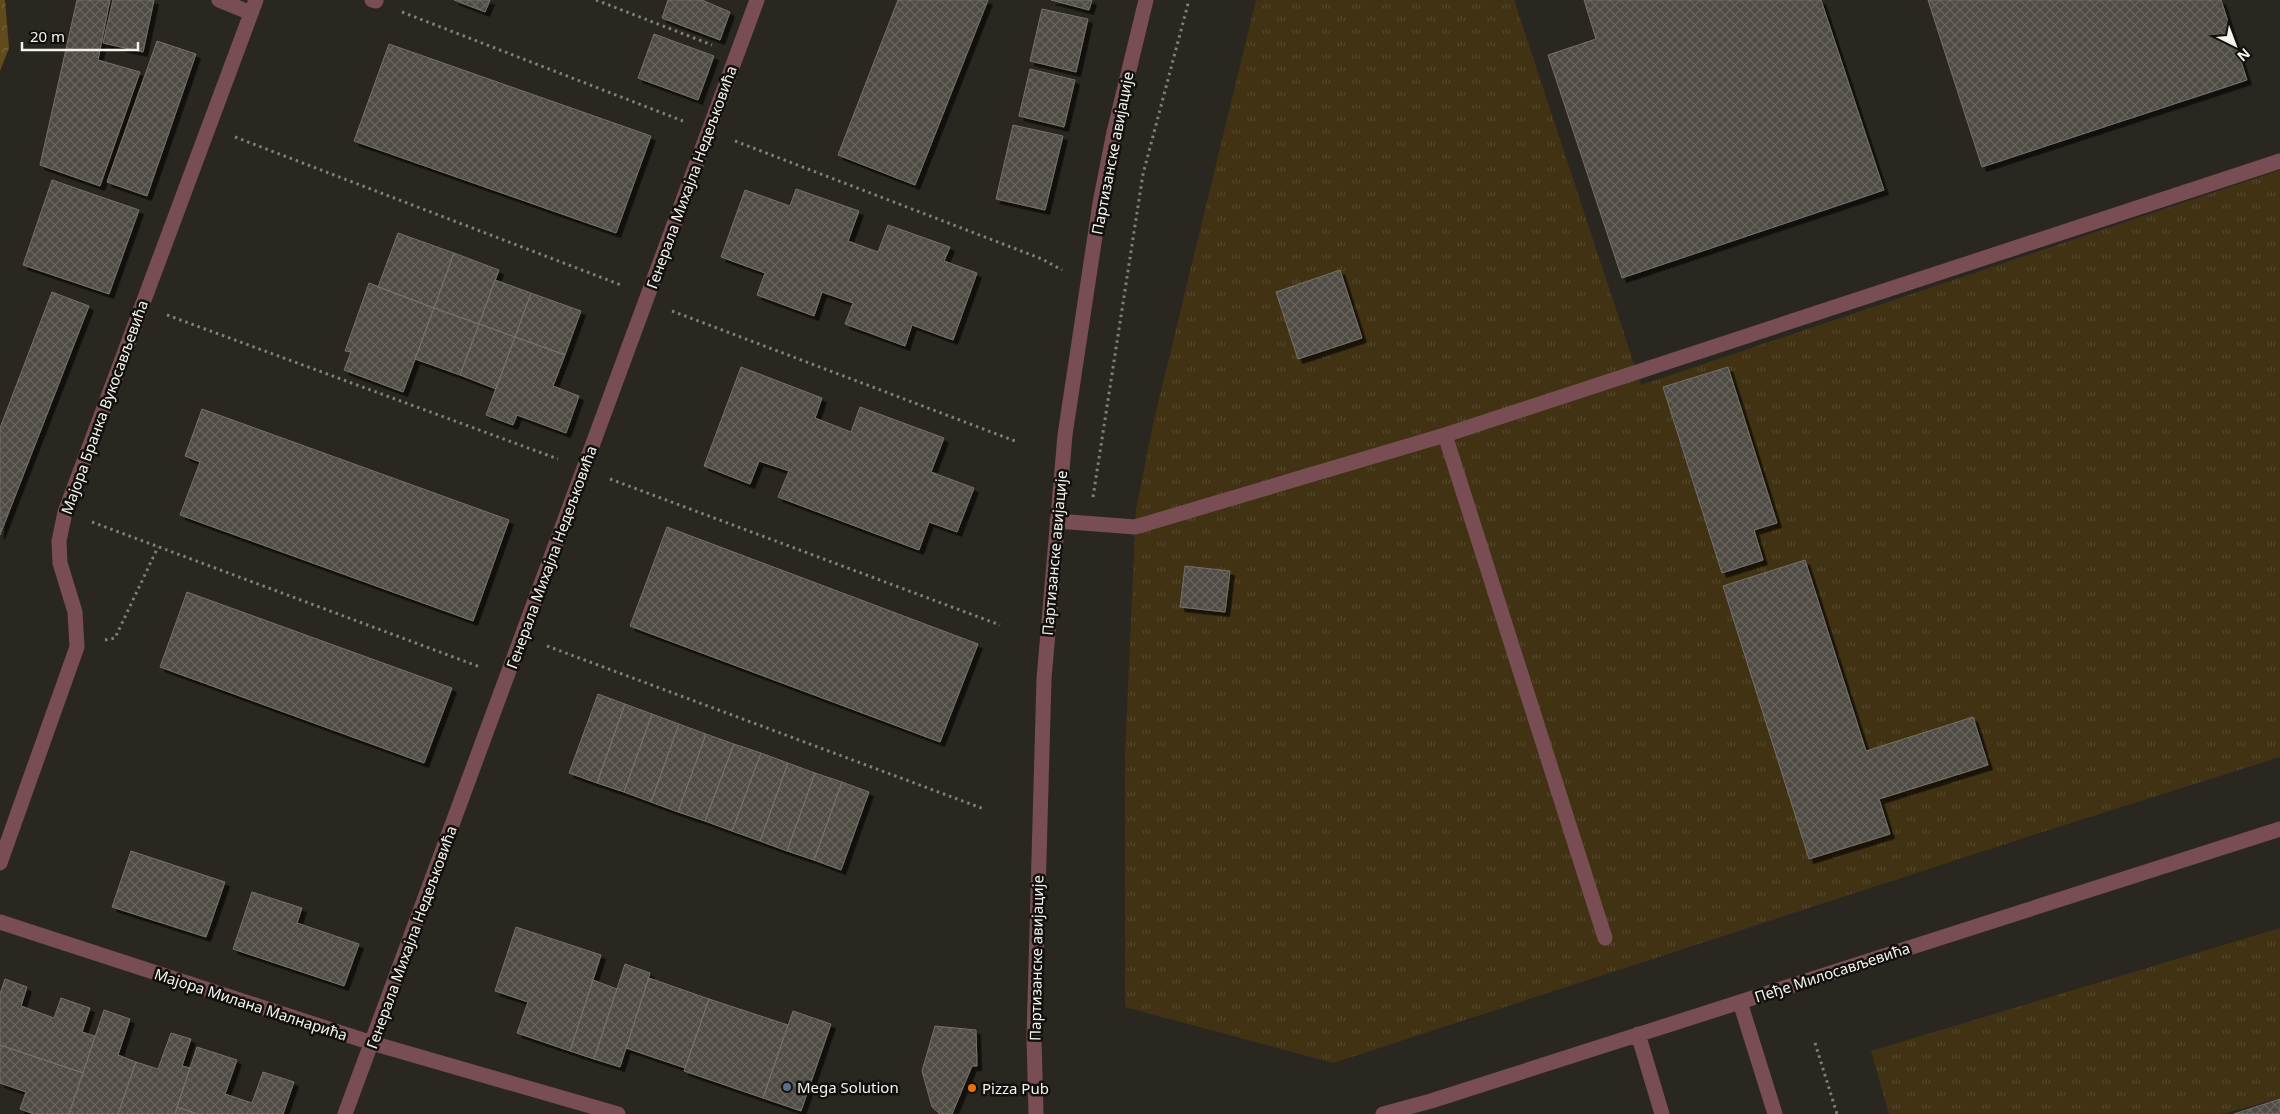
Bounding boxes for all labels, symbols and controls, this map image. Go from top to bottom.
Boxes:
scale bar [22,20,139,52]
north arrow [2210,20,2260,70]
text: 20 m [30,26,65,46]
text: N [2233,44,2255,66]
street label: Генерала Михајла Недељковића [641,63,741,291]
street label: Партизанске авијације [1086,70,1138,236]
street label: Мајора Бранка Вукосављевића [56,297,152,517]
street label: Генерала Михајла Недељковића [501,443,601,671]
street label: Партизанске авијације [1037,470,1071,636]
street label: Генерала Михајла Недељковића [361,823,461,1051]
street label: Партизанске авијације [1025,875,1047,1041]
street label: Пеђе Милосављевића [1752,937,1912,1007]
street label: Мајора Милана Малнарића [152,963,350,1045]
place label: Mega Solution [797,1077,899,1097]
place label: Pizza Pub [982,1078,1049,1098]
marker: Mega Solution [781,1081,793,1093]
marker: Pizza Pub [966,1082,978,1094]

